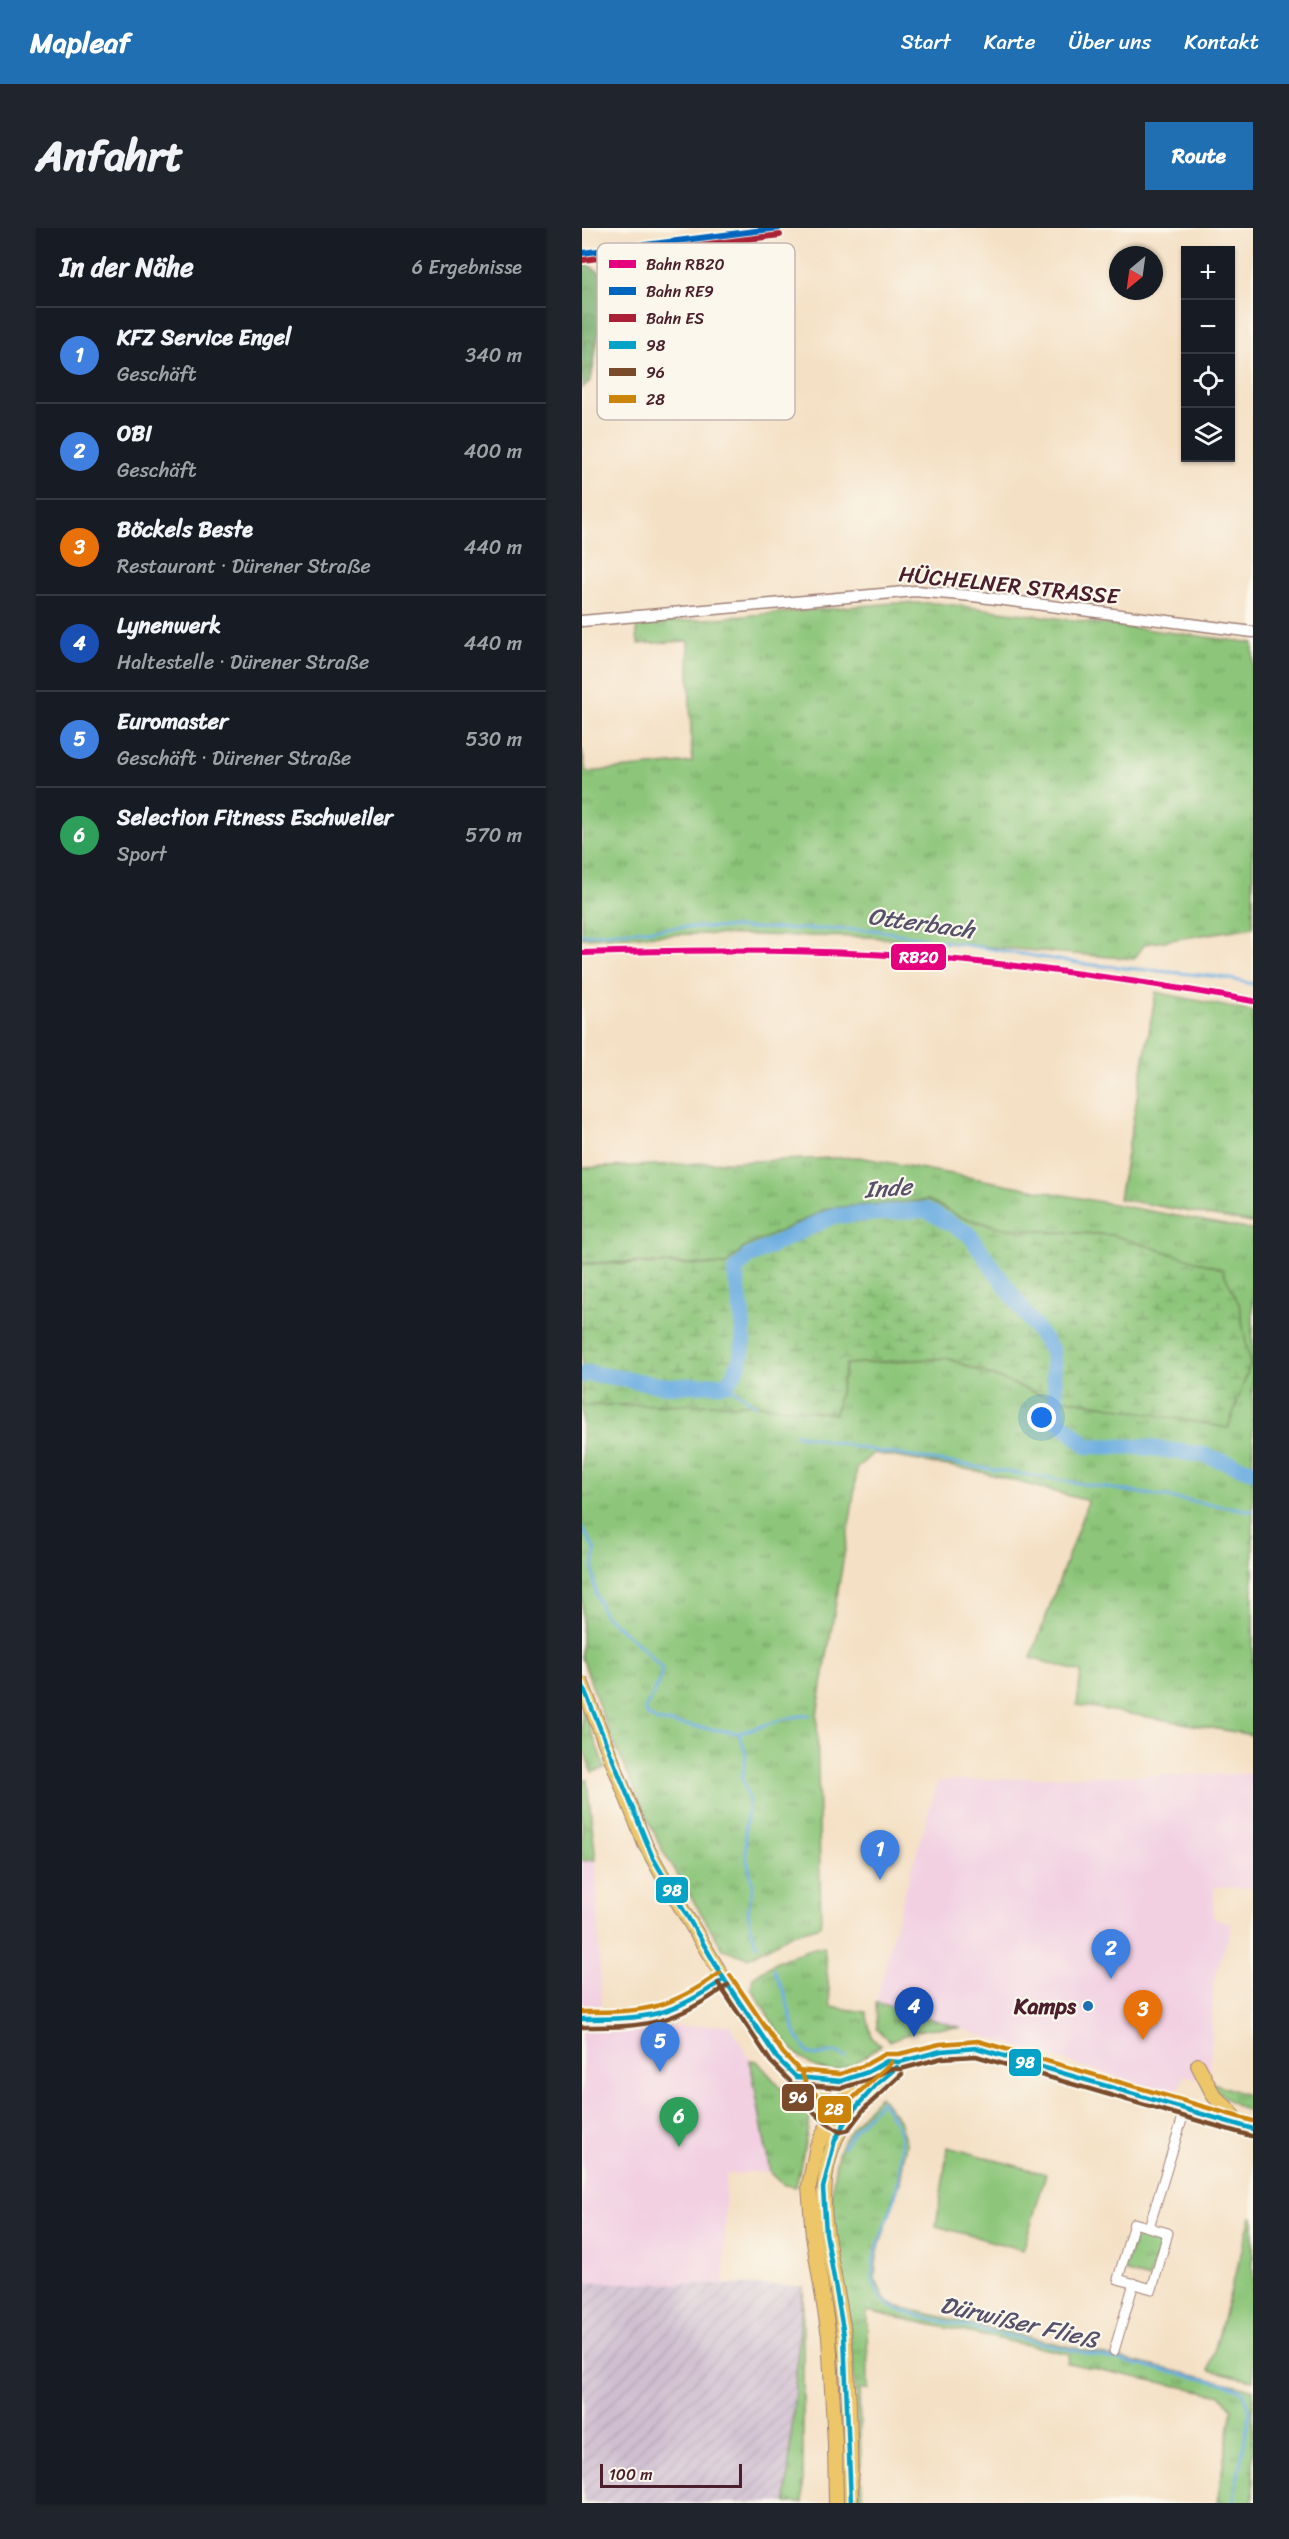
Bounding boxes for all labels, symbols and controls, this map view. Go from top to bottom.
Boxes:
text: Mapleaf [30,18,130,67]
text: Start [901,23,951,61]
text: Karte [984,23,1036,61]
text: Über uns [1069,23,1151,61]
text: Kontakt [1184,23,1259,61]
text: Anfahrt [36,119,183,193]
button: Route [1145,122,1253,190]
legend [597,243,795,420]
text: In der Nähe [60,244,194,290]
north arrow [1109,246,1163,300]
map controls [1181,246,1235,462]
button: + [1181,246,1235,300]
text: 6 Ergebnisse [412,250,522,285]
text: Bahn RB20 [646,250,725,279]
text: Bahn RE9 [646,277,714,306]
button: − [1181,300,1235,354]
text: Bahn ES [646,304,704,333]
text: KFZ Service Engel [117,318,291,357]
text: 98 [646,331,666,360]
text: 1 [75,338,84,373]
text: 340 m [465,338,522,373]
button: locate [1181,354,1235,408]
text: Geschäft [117,357,196,392]
text: 96 [646,358,665,387]
text: 28 [646,385,665,414]
button: layers [1181,408,1235,462]
text: OBI [117,414,152,453]
text: 2 [74,434,85,469]
text: 400 m [464,434,522,469]
text: Geschäft [117,453,196,488]
text: Böckels Beste [117,510,253,549]
text: 3 [74,530,85,565]
text: 440 m [464,530,522,565]
text: Restaurant · Dürener Straße [117,549,371,584]
street label: HÜCHELNER STRASSE [897,554,1123,616]
text: Lynenwerk [117,606,221,645]
text: 4 [73,626,86,661]
text: 440 m [464,626,522,661]
text: Haltestelle · Dürener Straße [117,645,369,680]
text: Euromaster [117,702,228,741]
text: 5 [73,722,86,757]
text: 530 m [466,722,522,757]
text: Geschäft · Dürener Straße [117,741,351,776]
text: Selection Fitness Eschweiler [117,798,393,837]
text: 6 [74,818,85,853]
text: 570 m [465,818,522,853]
text: Sport [117,837,167,872]
water label: Otterbach [865,895,979,952]
line badge: RB20 [890,943,947,971]
text: RB20 [898,943,939,972]
water label: Inde [862,1165,916,1211]
your location [1027,1403,1056,1432]
pin: 1 [860,1830,900,1880]
line badge: 98 [655,1876,689,1904]
text: 98 [662,1876,682,1905]
pin: 2 [1092,1930,1130,1979]
place label: Kamps [1013,1987,1077,2026]
pin: 4 [894,1988,934,2037]
pin: 3 [1124,1990,1162,2040]
marker: Kamps [1081,1999,1095,2013]
pin: 5 [640,2022,680,2072]
line badge: 98 [1008,2048,1042,2077]
text: 98 [1015,2048,1035,2077]
line badge: 96 [781,2083,815,2112]
text: 96 [789,2083,807,2112]
line badge: 28 [817,2095,852,2124]
text: 28 [824,2095,844,2124]
pin: 6 [660,2098,698,2147]
water label: Dürwißer Fließ [936,2283,1104,2361]
text: 100 m [609,2460,653,2489]
scale bar [600,2461,742,2488]

